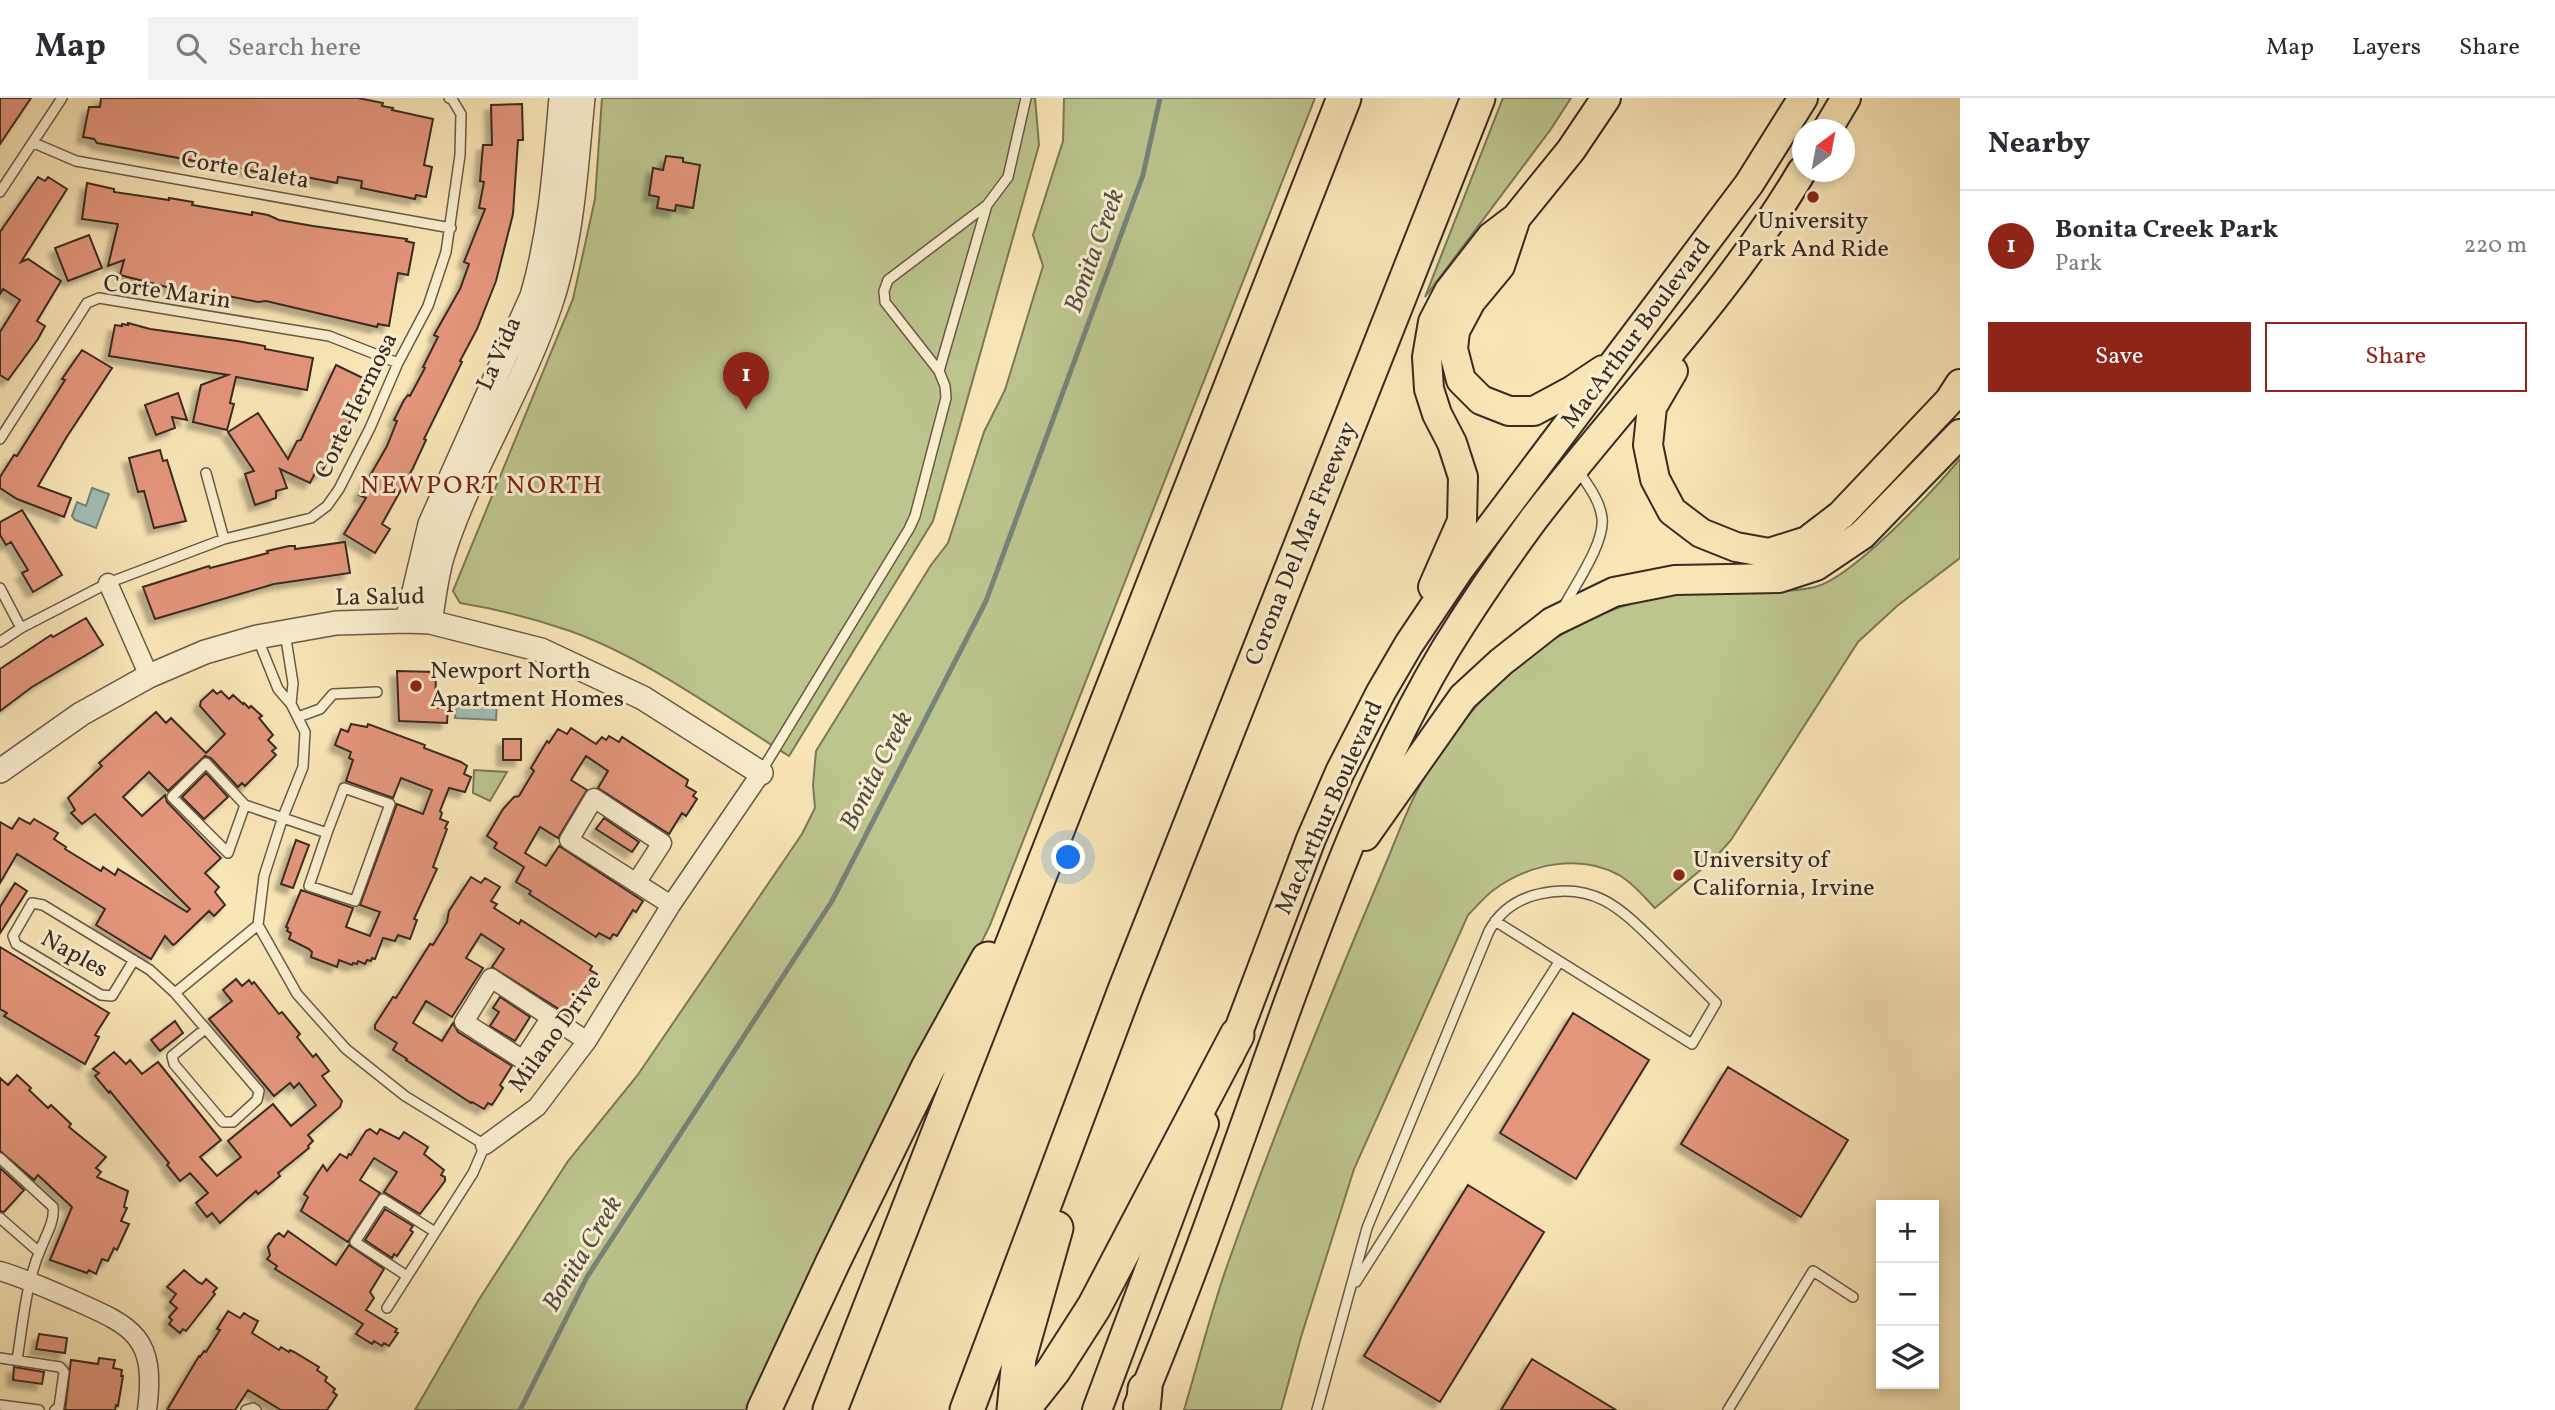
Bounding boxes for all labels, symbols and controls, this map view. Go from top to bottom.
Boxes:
search box [148,17,638,80]
text: Map [35,25,106,71]
icon: search [172,29,210,67]
text: Search here [228,30,361,66]
text: Map [2266,31,2314,65]
text: Layers [2352,31,2421,65]
text: Share [2459,31,2520,65]
north arrow [1792,119,1855,182]
text: Nearby [1988,123,2090,165]
street label: Corte Caleta [178,143,312,199]
water label: Bonita Creek [1056,184,1134,318]
marker: University Park And Ride [1805,189,1821,205]
place label: University Park And Ride [1737,205,1889,267]
text: Bonita Creek Park [2055,212,2278,248]
text: 1 [2006,230,2016,262]
text: 220 m [2464,230,2527,262]
street label: MacArthur Boulevard [1554,232,1720,436]
text: Park [2055,248,2102,280]
street label: Corte Marin [101,267,233,319]
street label: La Vida [469,312,531,396]
button: Save [1988,322,2251,392]
button: Share [2265,322,2527,392]
street label: Corte Hermosa [307,327,407,485]
pin: 1 [723,352,769,410]
street label: Corona Del Mar Freeway [1237,417,1367,671]
district label: NEWPORT NORTH [360,468,604,504]
street label: La Salud [335,580,425,616]
place label: Newport North Apartment Homes [430,655,624,717]
marker: Newport North Apartment Homes [408,678,424,694]
street label: MacArthur Boulevard [1268,696,1392,920]
water label: Bonita Creek [832,705,922,837]
your location [1051,840,1085,874]
place label: University of California, Irvine [1693,844,1875,906]
marker: University of California, Irvine [1671,867,1687,883]
street label: Naples [34,923,114,987]
street label: Milano Drive [501,968,611,1100]
water label: Bonita Creek [534,1189,632,1319]
map controls [1876,1200,1939,1389]
button: + [1876,1200,1939,1263]
button: − [1876,1263,1939,1326]
button: layers [1876,1326,1939,1389]

